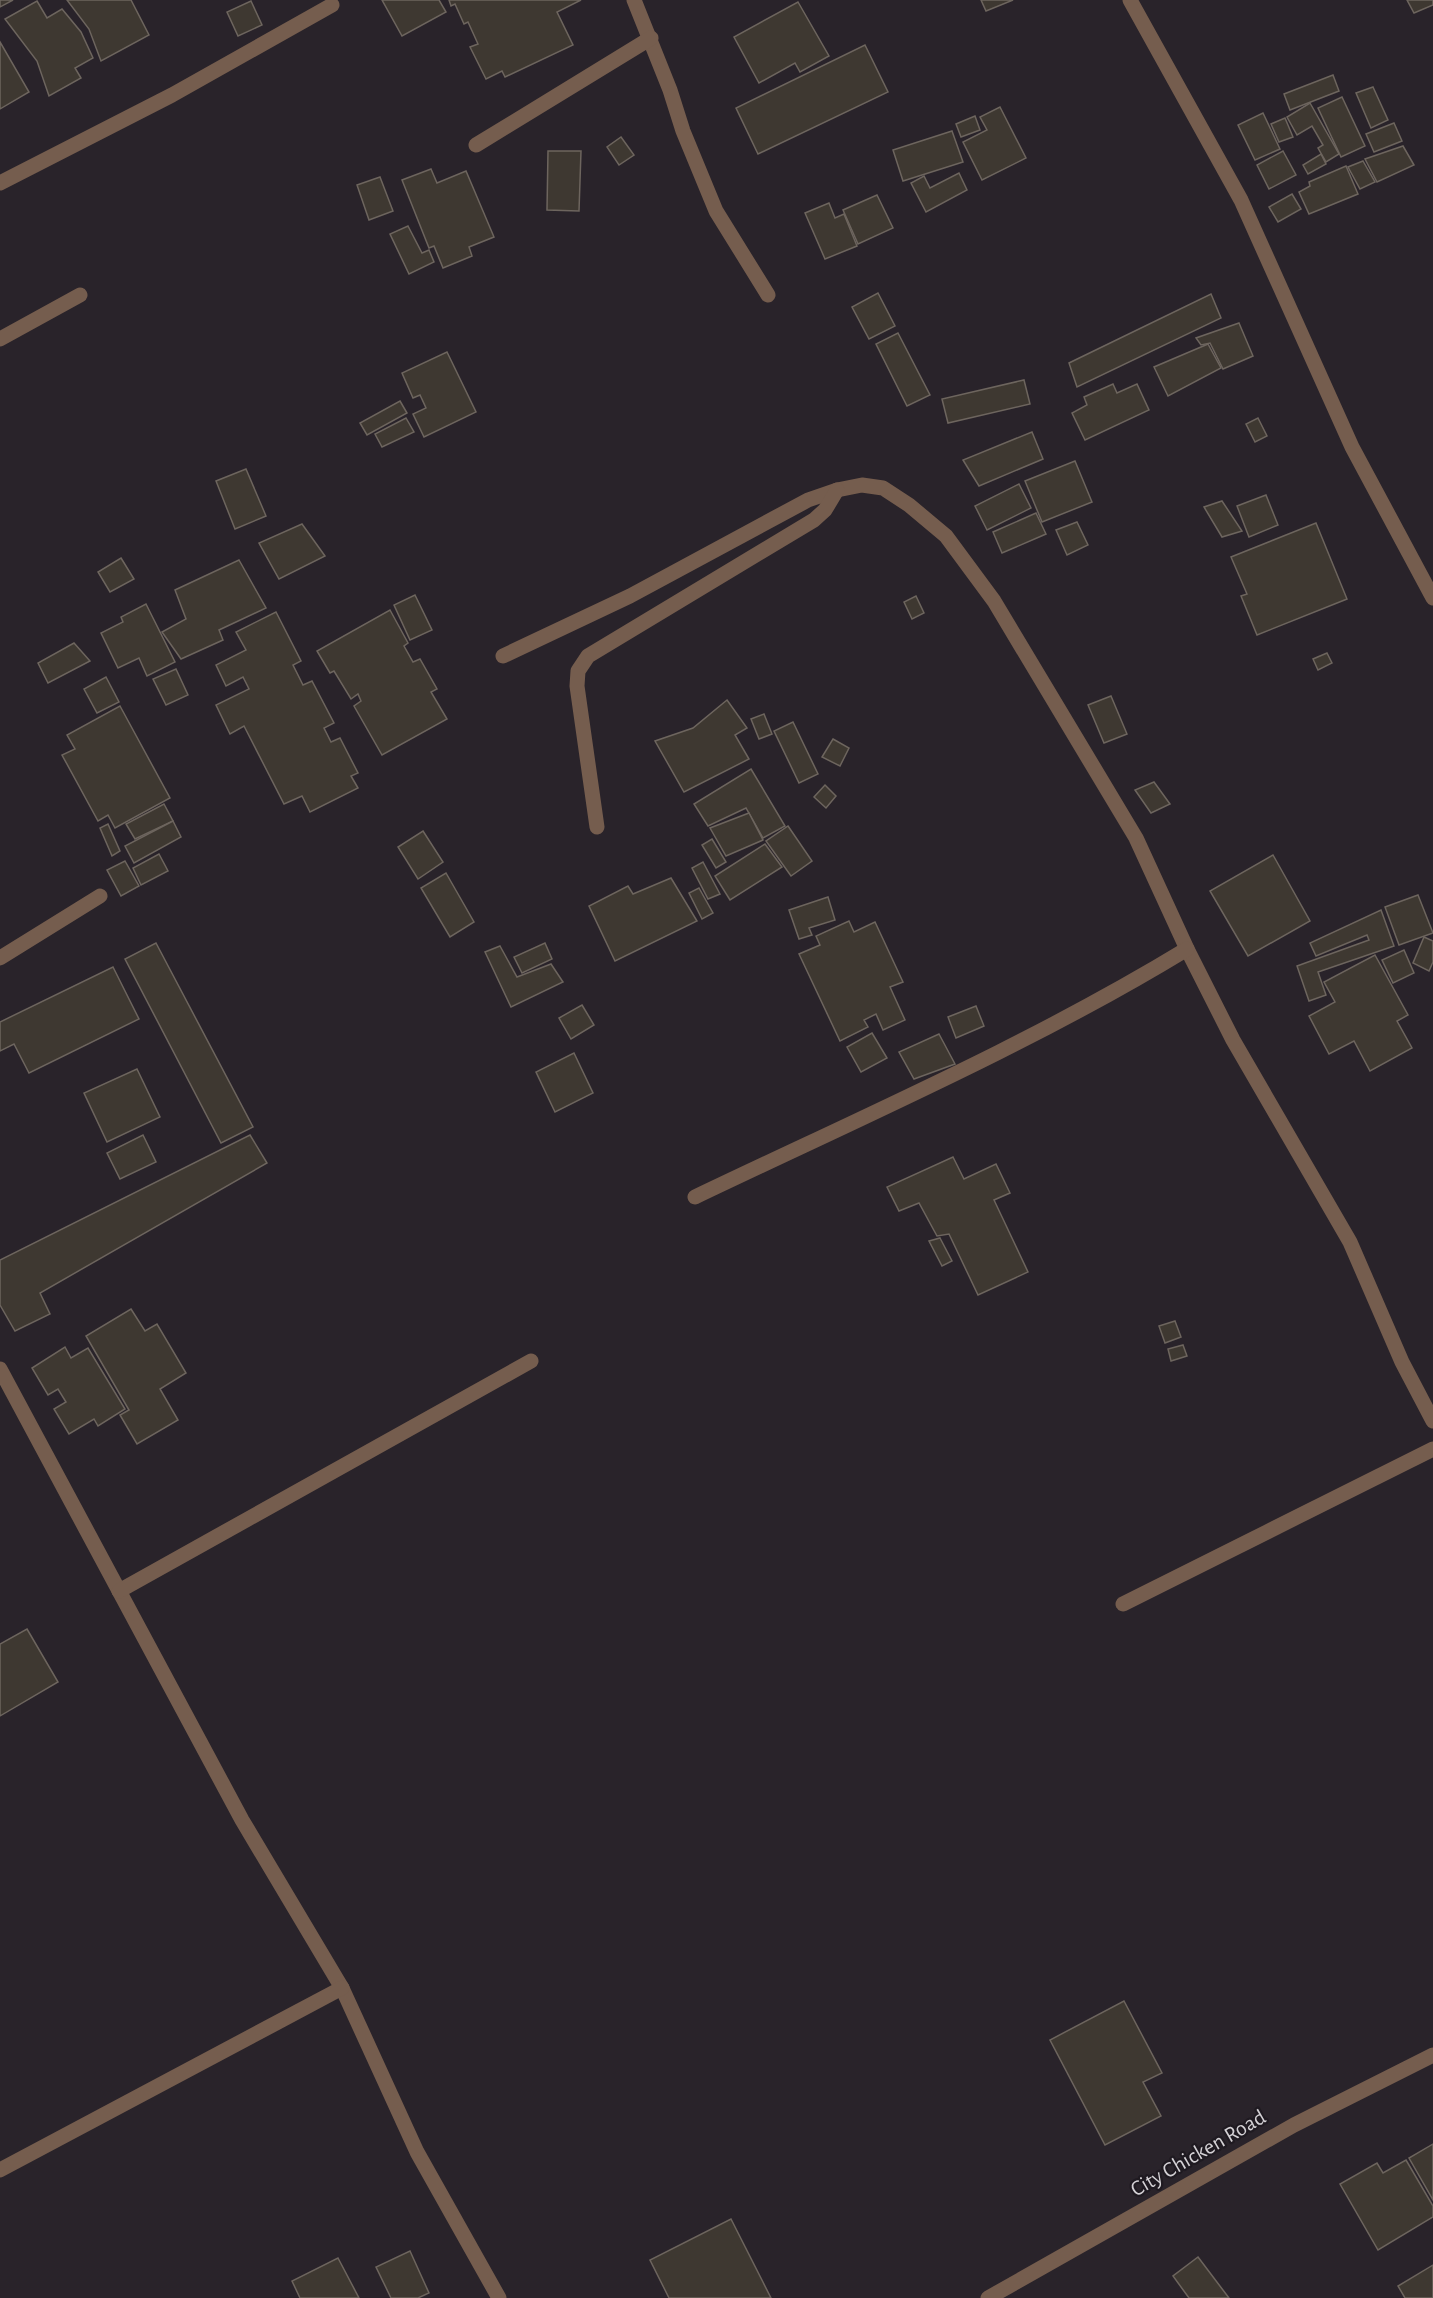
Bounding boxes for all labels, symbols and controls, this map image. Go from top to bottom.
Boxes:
street label: City Chicken Road [1127,2105,1269,2201]

